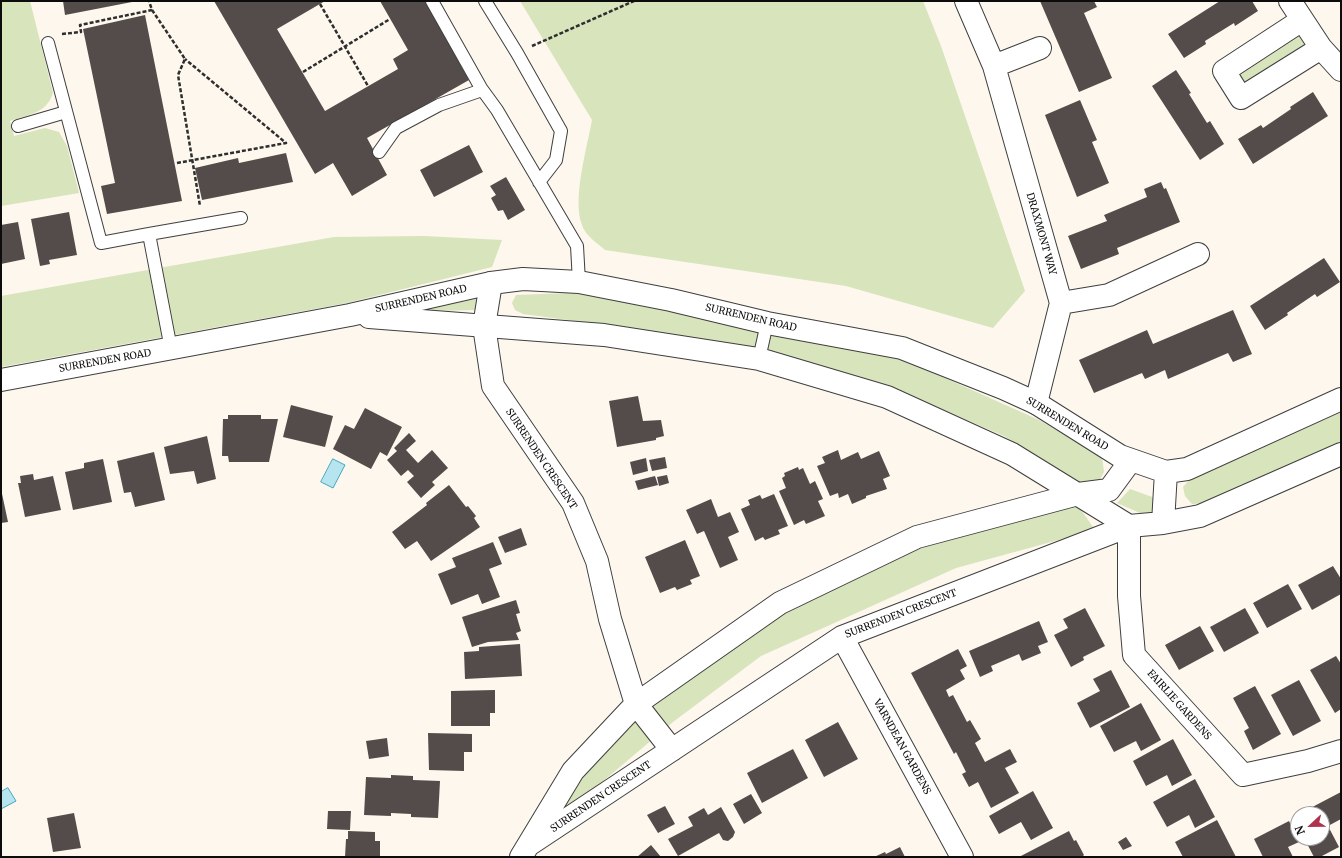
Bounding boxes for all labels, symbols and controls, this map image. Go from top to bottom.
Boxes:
street label: DRAXMONT WAY [1023,191,1059,277]
street label: SURRENDEN ROAD [374,283,468,315]
street label: SURRENDEN ROAD [704,302,798,334]
street label: SURRENDEN ROAD [58,347,152,375]
street label: SURRENDEN ROAD [1024,395,1110,453]
street label: SURRENDEN CRESCENT [503,406,579,512]
street label: SURRENDEN CRESCENT [843,587,959,641]
street label: FAIRLIE GARDENS [1144,668,1214,742]
street label: VARNDEAN GARDENS [871,697,933,797]
street label: SURRENDEN CRESCENT [548,759,654,835]
north arrow [1290,806,1330,846]
text: N [1292,823,1308,837]

